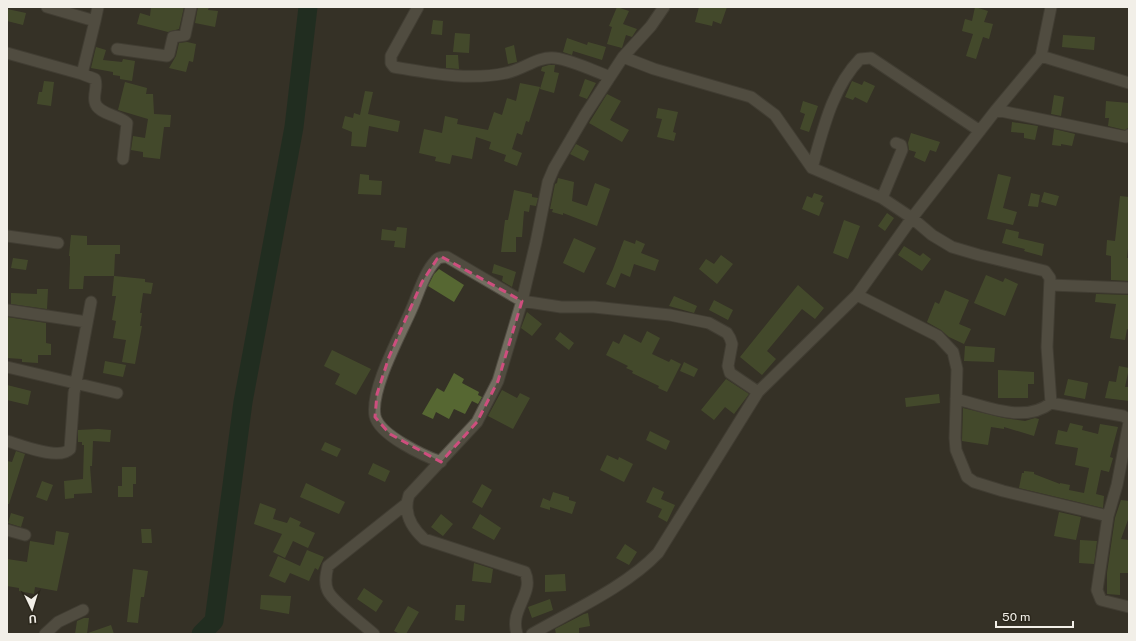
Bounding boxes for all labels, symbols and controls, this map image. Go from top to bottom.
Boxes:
north arrow [12,589,52,629]
scale bar [996,603,1073,629]
text: 50 m [1002,610,1030,624]
text: U [28,613,37,625]

